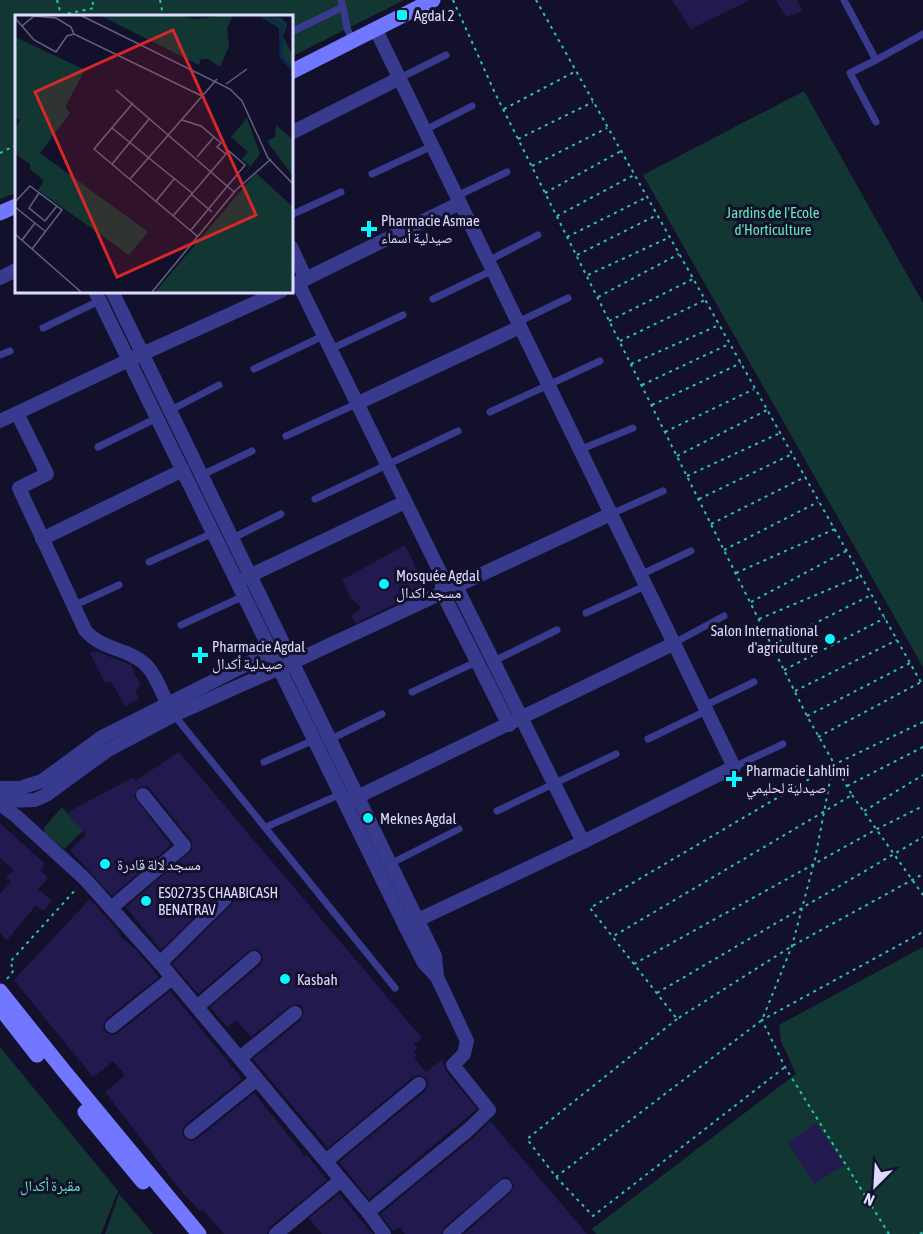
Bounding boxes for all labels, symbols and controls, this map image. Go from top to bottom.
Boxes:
place label: Agdal 2 [414,7,455,24]
marker: Agdal 2 [395,8,409,22]
inset map [15,15,292,292]
park label: Jardins de I'Ecole d'Horticulture [726,204,820,238]
place label: Pharmacie Asmae صيدلية أسماء [381,212,480,246]
marker: Pharmacie Asmae صيدلية أسماء [362,222,376,236]
place label: Mosquée Agdal مسجد اكدال [396,567,480,603]
marker: Mosquée Agdal مسجد اكدال [377,577,391,591]
place label: Salon International d'agriculture [711,622,818,656]
marker: Salon International d'agriculture [823,632,837,646]
place label: Pharmacie Agdal صيدلية أكدال [212,638,305,674]
marker: Pharmacie Agdal صيدلية أكدال [193,648,207,662]
place label: Pharmacie Lahlimi صيدلية لحليمي [746,762,849,799]
marker: Pharmacie Lahlimi صيدلية لحليمي [727,772,741,786]
place label: Meknes Agdal [380,810,456,827]
marker: Meknes Agdal [361,811,375,825]
place label: مسجد لالة قادرة [117,856,201,874]
marker: مسجد لالة قادرة [98,857,112,871]
place label: ES02735 CHAABICASH BENATRAV [158,884,278,918]
marker: ES02735 CHAABICASH BENATRAV [139,894,153,908]
place label: Kasbah [297,971,338,988]
marker: Kasbah [278,972,292,986]
north arrow [845,1156,905,1216]
park label: مقبرة أكدال [20,1177,80,1196]
text: N [861,1190,877,1210]

